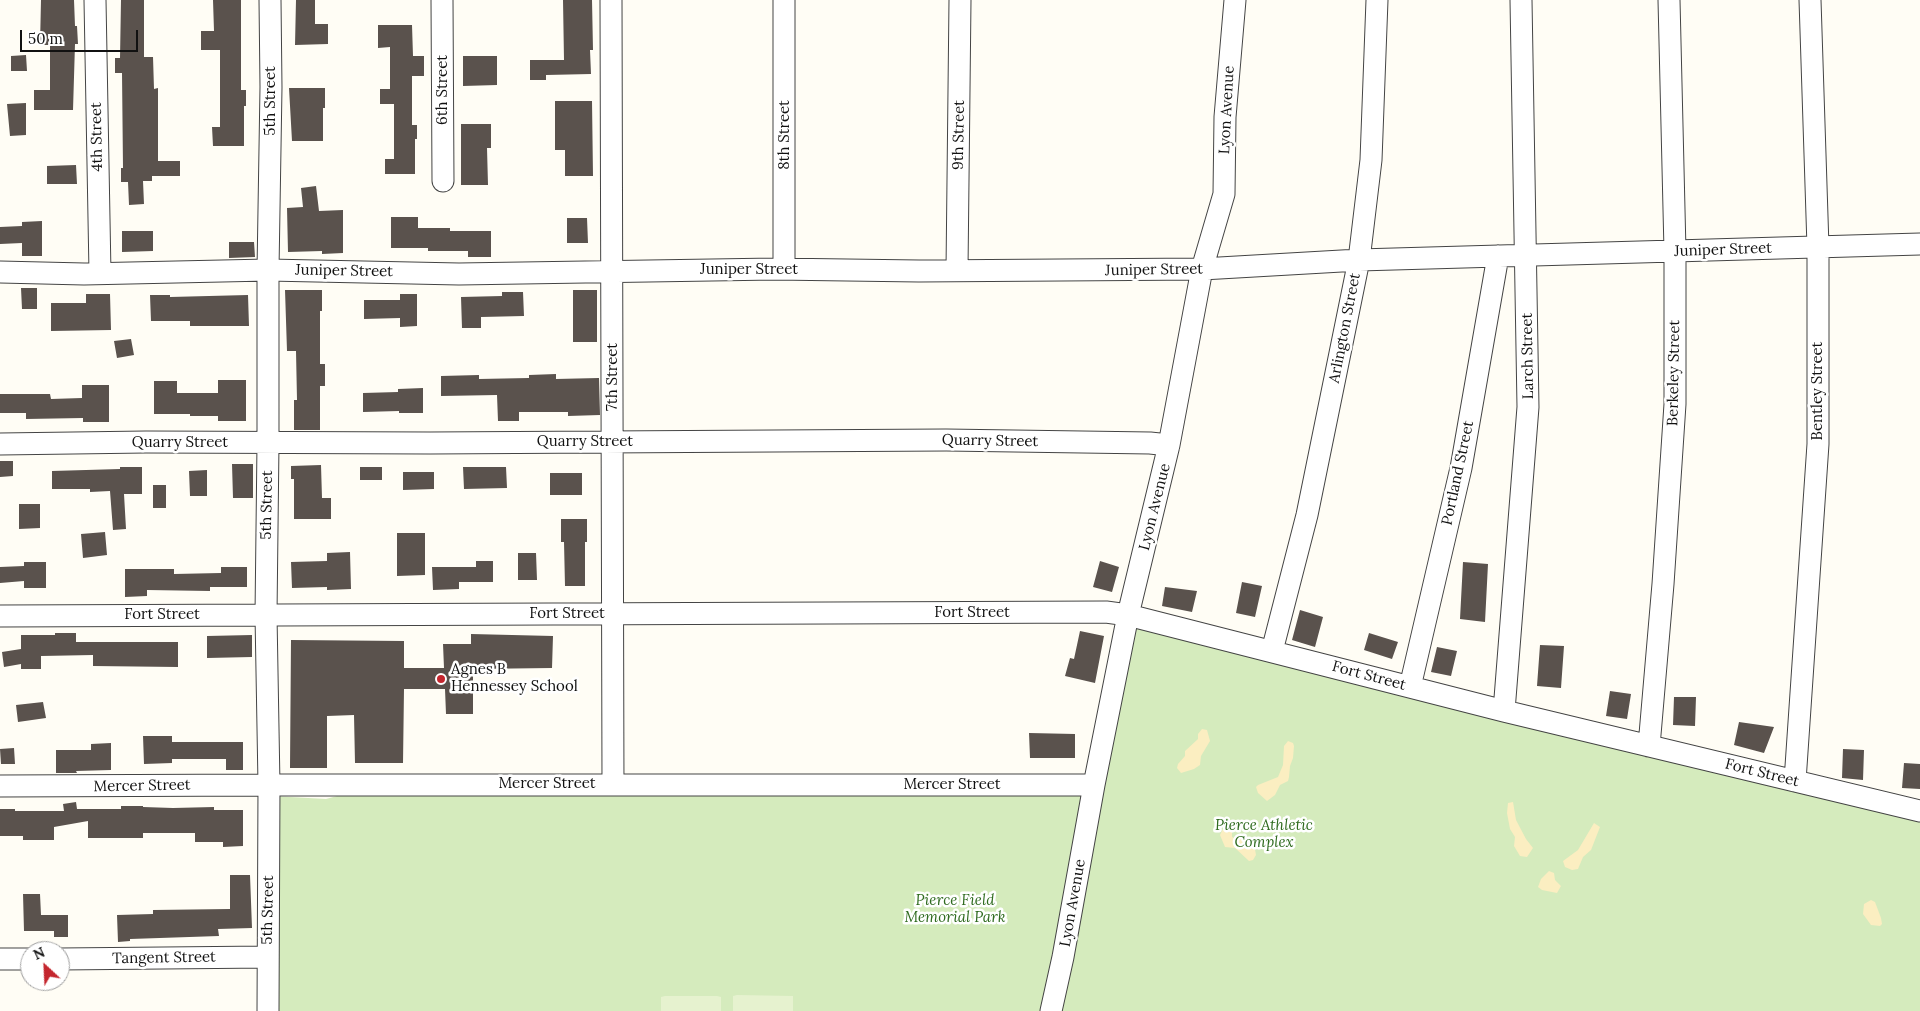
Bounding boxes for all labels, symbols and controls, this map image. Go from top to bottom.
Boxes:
scale bar [22,20,140,52]
text: 50 m [28,29,63,48]
street label: 6th Street [434,55,452,125]
street label: Lyon Avenue [1216,65,1238,155]
street label: 5th Street [262,66,280,136]
street label: 8th Street [776,100,794,170]
street label: 9th Street [949,100,969,170]
street label: 4th Street [87,102,107,172]
street label: Juniper Street [1674,239,1772,261]
street label: Juniper Street [1105,260,1203,280]
street label: Juniper Street [295,261,393,281]
street label: Juniper Street [700,261,798,279]
street label: Arlington Street [1326,271,1364,385]
street label: Larch Street [1518,313,1538,399]
street label: Berkeley Street [1664,320,1684,426]
street label: Bentley Street [1809,342,1827,440]
street label: 7th Street [604,343,622,411]
street label: Portland Street [1438,419,1478,527]
street label: Quarry Street [942,431,1038,451]
street label: Quarry Street [537,433,633,451]
street label: Quarry Street [132,434,228,452]
street label: Lyon Avenue [1136,462,1174,552]
street label: 5th Street [257,470,277,540]
street label: Fort Street [934,604,1010,622]
street label: Fort Street [529,605,605,623]
street label: Fort Street [124,606,200,624]
street label: Fort Street [1330,658,1408,694]
place label: Agnes B Hennessey School [451,661,578,696]
marker: Agnes B Hennessey School [435,673,447,685]
street label: Fort Street [1723,755,1801,791]
street label: Mercer Street [498,775,596,793]
street label: Mercer Street [93,776,191,796]
street label: Mercer Street [903,776,1001,794]
park label: Pierce Athletic Complex [1215,817,1313,852]
street label: Lyon Avenue [1056,858,1090,948]
street label: 5th Street [258,875,278,945]
park label: Pierce Field Memorial Park [904,892,1006,927]
north arrow [20,941,70,991]
text: N [30,943,48,964]
street label: Tangent Street [112,948,216,968]

